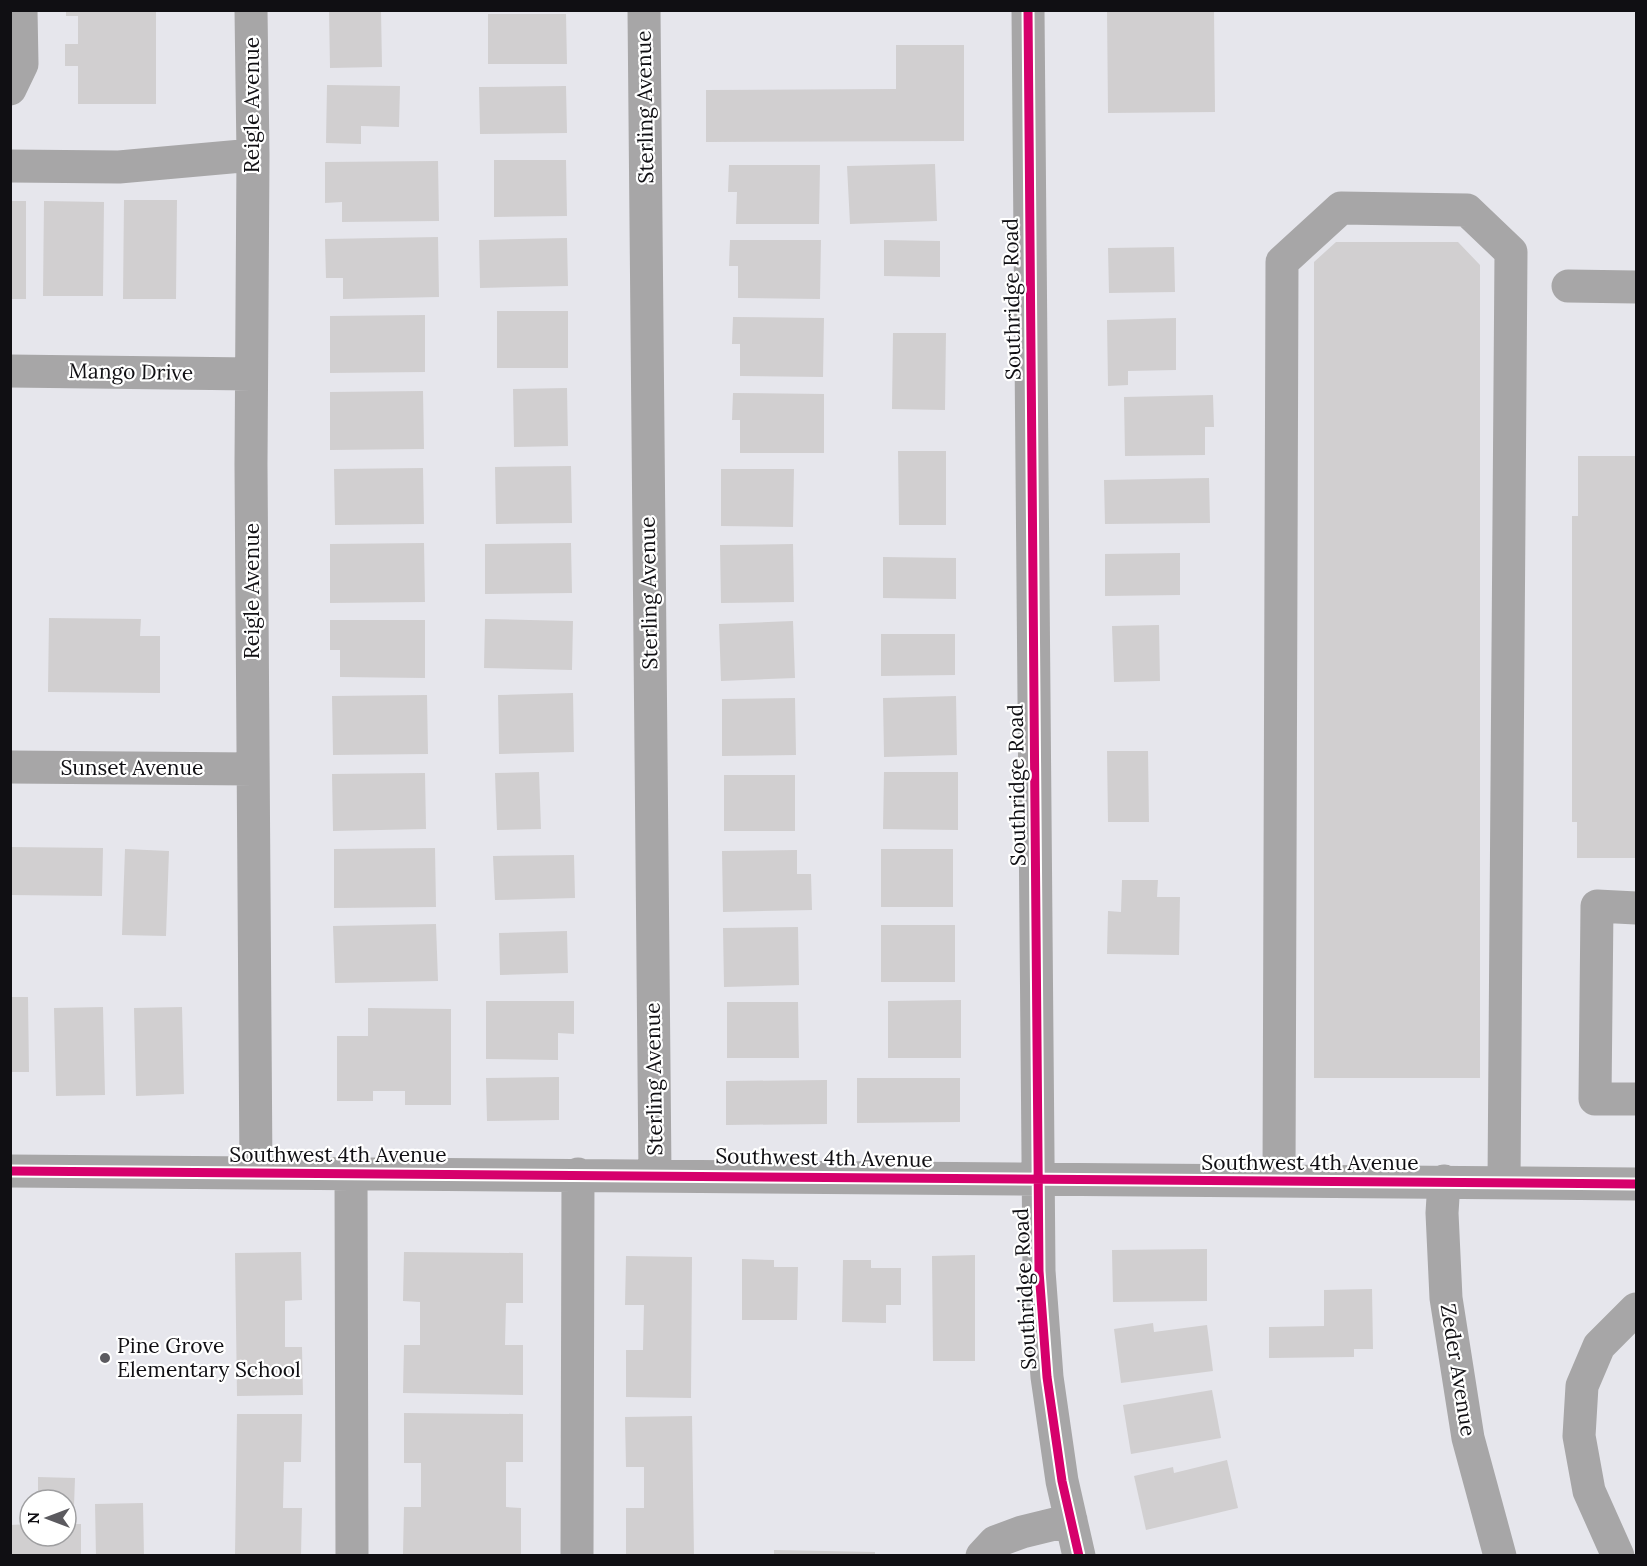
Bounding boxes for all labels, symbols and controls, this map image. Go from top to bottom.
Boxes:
street label: Sterling Avenue [630,30,659,184]
street label: Reigle Avenue [238,37,265,173]
street label: Southridge Road [997,218,1026,380]
street label: Mango Drive [68,357,194,386]
street label: Sterling Avenue [634,516,663,670]
street label: Reigle Avenue [238,523,265,659]
street label: Southridge Road [1002,704,1031,866]
street label: Sunset Avenue [61,754,203,781]
street label: Sterling Avenue [639,1002,668,1156]
street label: Southwest 4th Avenue [229,1141,447,1168]
street label: Southwest 4th Avenue [715,1142,933,1173]
street label: Southwest 4th Avenue [1201,1149,1419,1176]
street label: Southridge Road [1007,1207,1042,1371]
street label: Zeder Avenue [1435,1302,1482,1438]
place label: Pine Grove Elementary School [117,1332,301,1383]
marker: Pine Grove Elementary School [98,1351,112,1365]
north arrow [18,1488,78,1548]
text: N [23,1512,43,1524]

